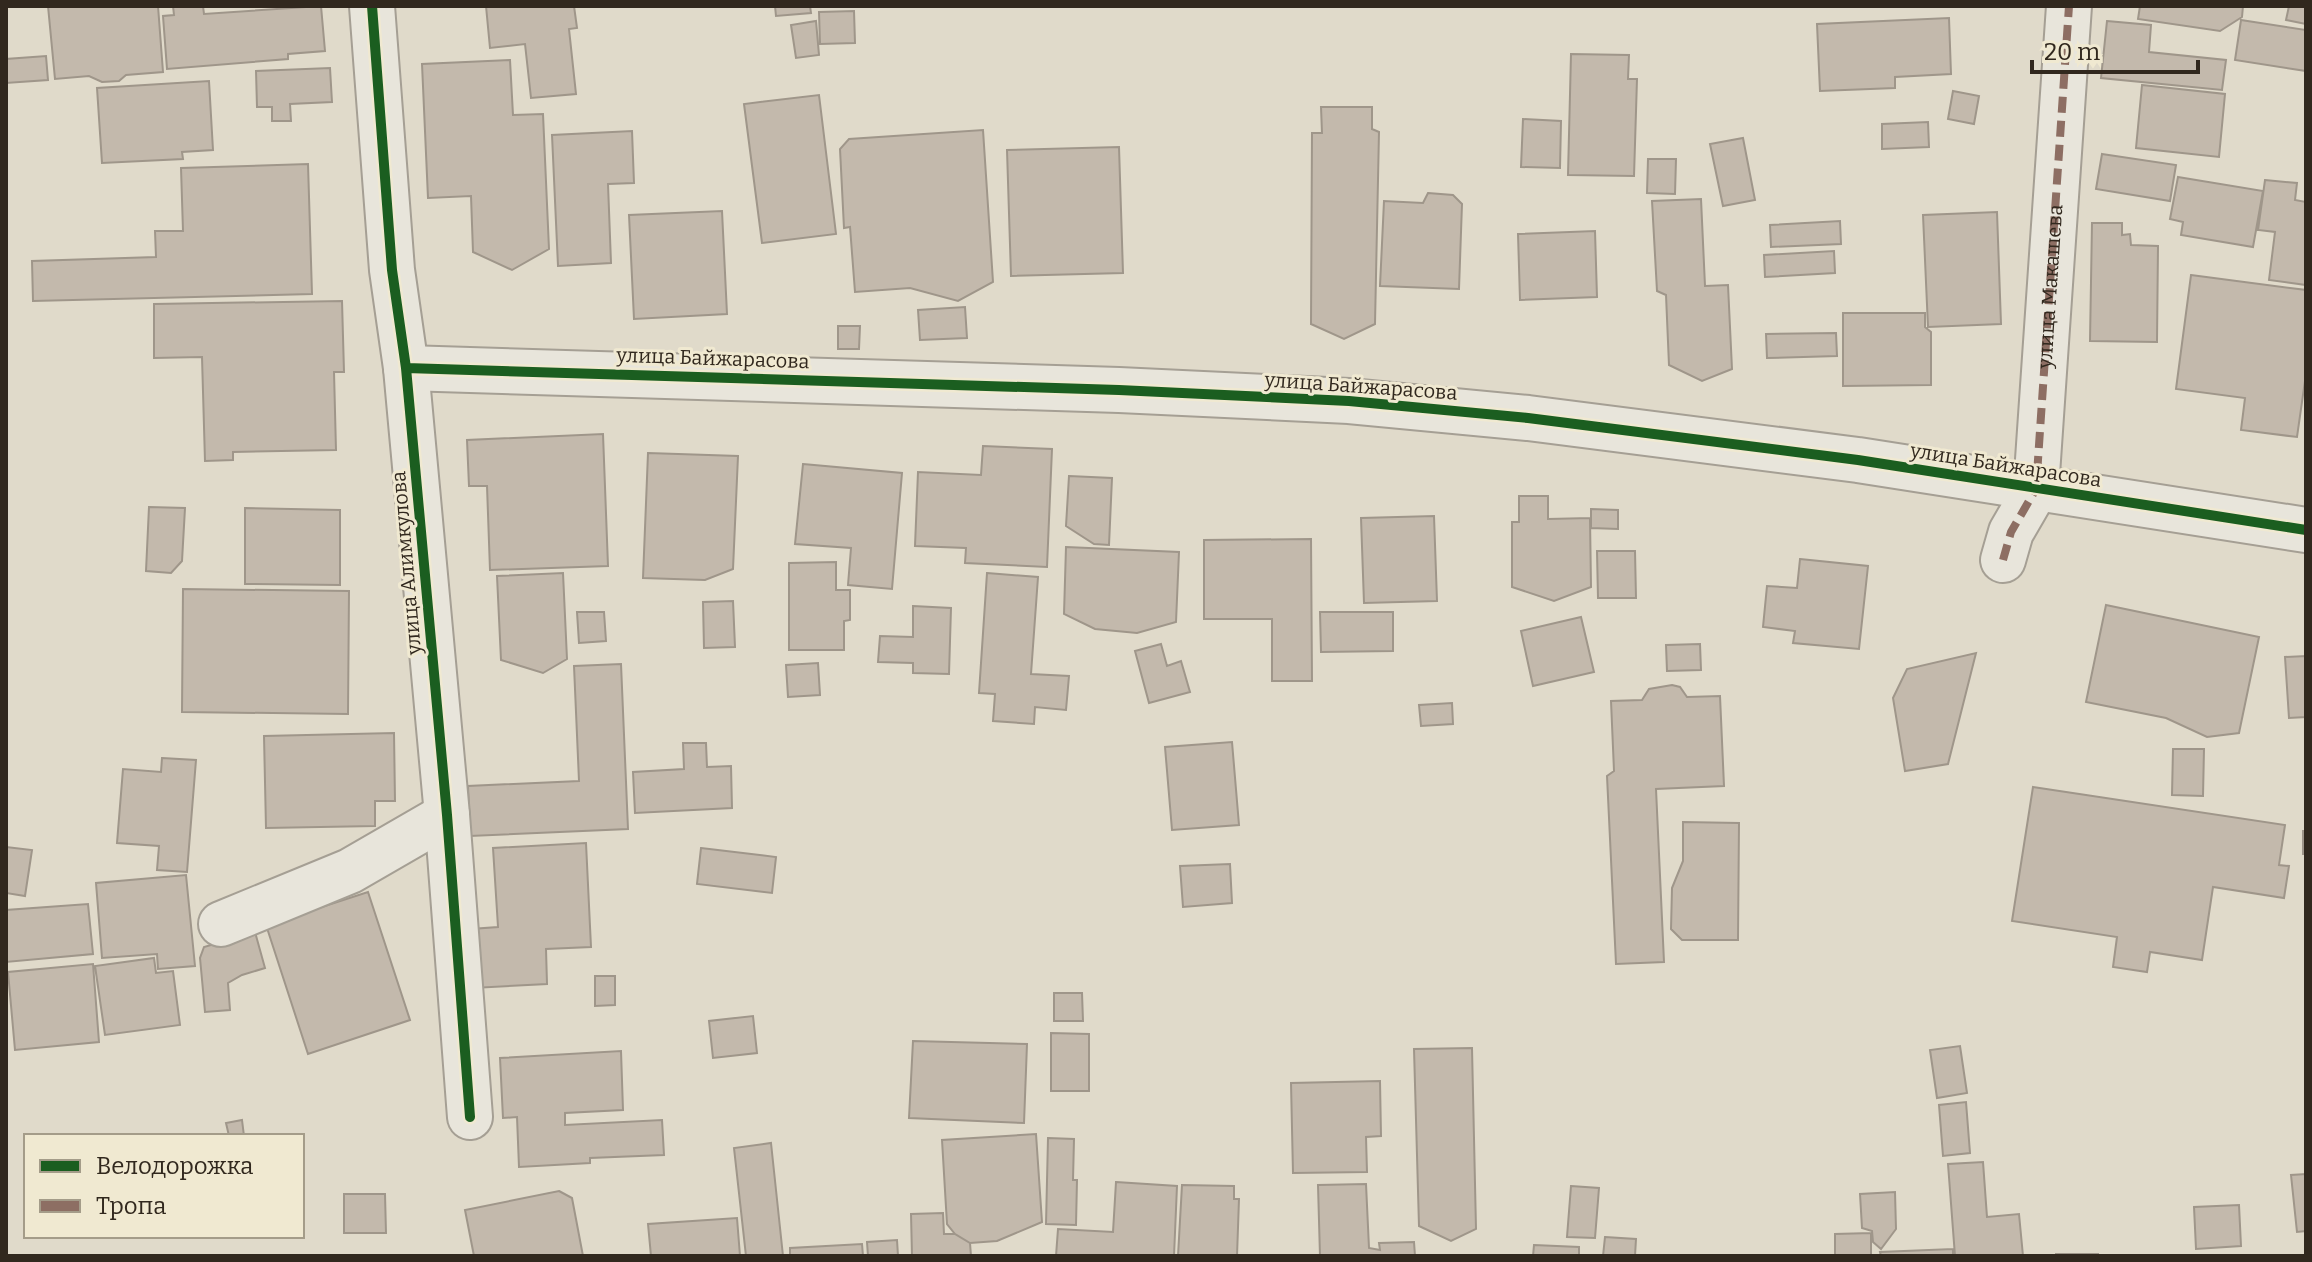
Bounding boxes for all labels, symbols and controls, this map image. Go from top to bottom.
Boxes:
scale bar [2032,24,2198,74]
text: 20 m [2044,38,2100,66]
street label: улица Макашева [2032,203,2067,370]
street label: улица Байжарасова [615,343,810,373]
street label: улица Байжарасова [1263,367,1458,405]
street label: улица Байжарасова [1908,438,2103,492]
street label: улица Алимкулова [386,470,426,657]
legend [24,1134,304,1238]
text: Велодорожка [96,1152,253,1180]
text: Тропа [96,1192,167,1220]

